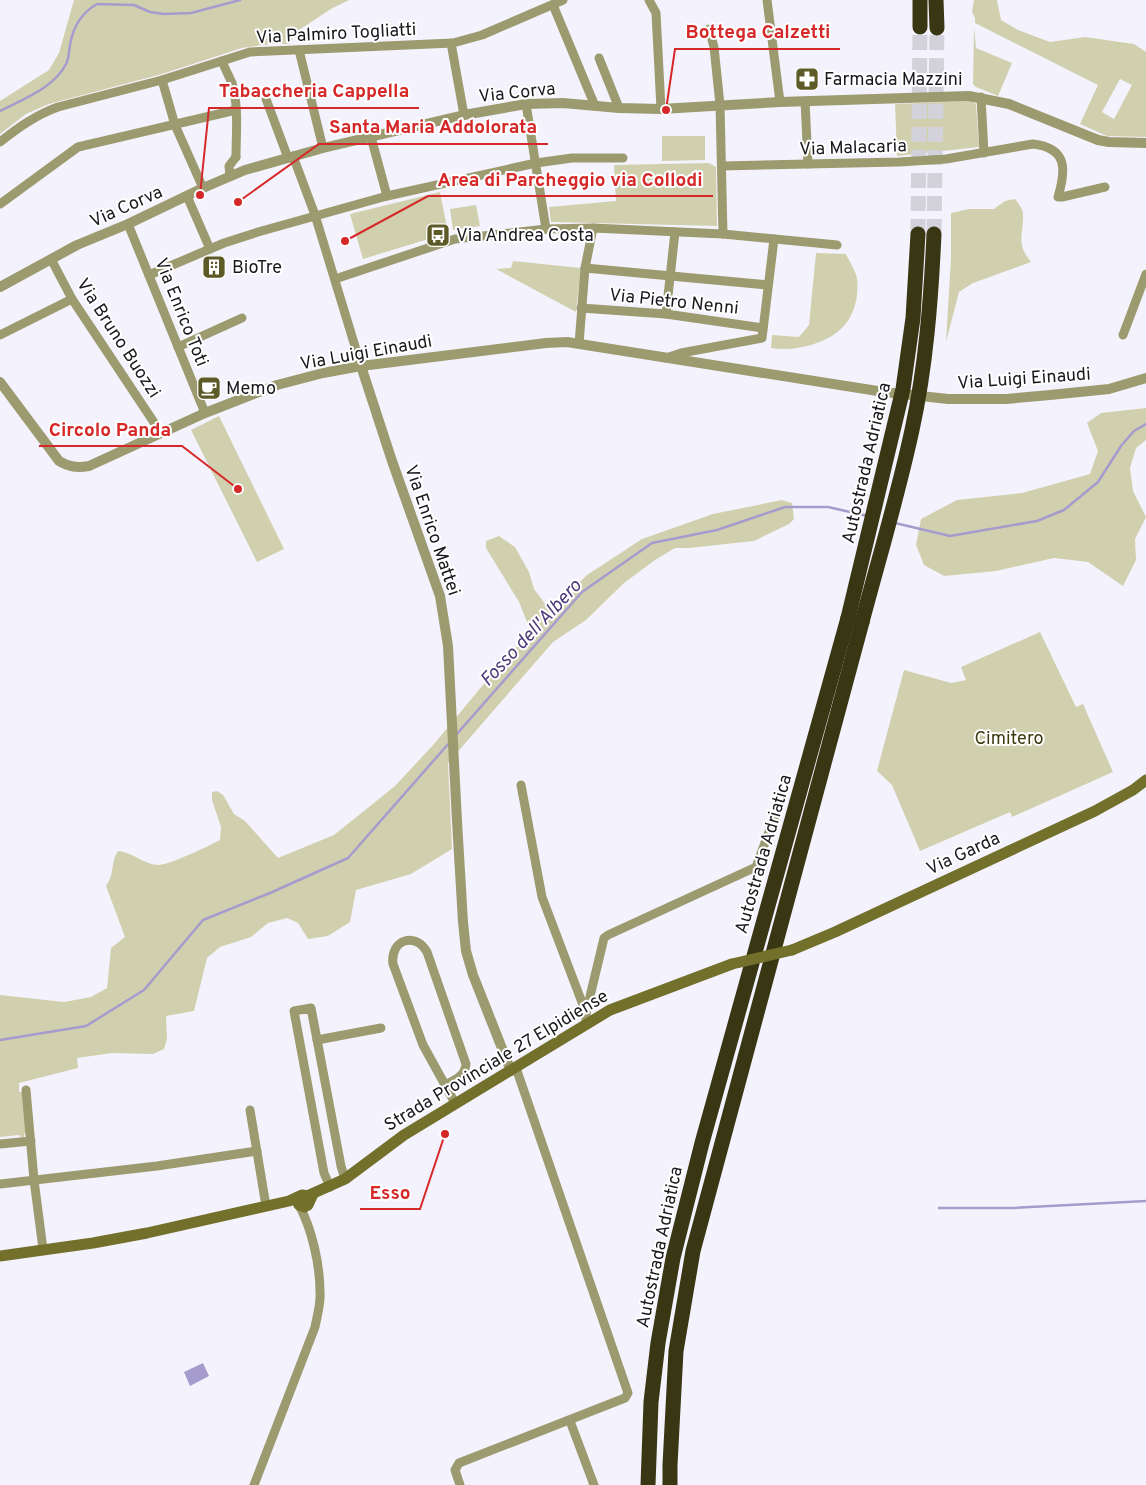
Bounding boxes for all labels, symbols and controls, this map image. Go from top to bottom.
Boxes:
callout: Bottega Calzetti [675,15,840,49]
street label: Via Palmiro Togliatti [255,19,417,50]
text: Bottega Calzetti [686,21,830,45]
pharmacy icon: Farmacia Mazzini [794,66,820,92]
place label: Farmacia Mazzini [824,69,963,92]
callout: Tabaccheria Cappella [209,74,419,108]
street label: Via Corva [478,78,557,109]
text: Tabaccheria Cappella [219,80,409,104]
callout: Santa Maria Addolorata [319,110,548,144]
text: Santa Maria Addolorata [329,116,537,140]
street label: Via Malacaria [799,135,907,162]
callout: Area di Parcheggio via Collodi [428,162,713,196]
text: Area di Parcheggio via Collodi [437,169,703,193]
street label: Via Corva [87,181,167,234]
bus stop icon: Via Andrea Costa [425,222,451,248]
place label: Via Andrea Costa [456,225,594,248]
building icon: BioTre [201,254,227,280]
street label: Via Enrico Toti [148,255,213,370]
place label: BioTre [232,257,282,280]
street label: Via Bruno Buozzi [71,275,165,403]
street label: Via Pietro Nenni [608,284,740,321]
street label: Via Luigi Einaudi [299,331,434,376]
street label: Via Luigi Einaudi [957,363,1091,396]
cafe icon: Memo [196,375,222,401]
place label: Memo [226,378,276,401]
street label: Autostrada Adriatica [838,380,897,546]
callout: Circolo Panda [39,412,182,446]
text: Circolo Panda [49,419,171,443]
street label: Via Enrico Mattei [398,462,465,599]
water label: Fosso dell'Albero [476,574,588,692]
park label: Cimitero [974,728,1044,751]
street label: Autostrada Adriatica [731,772,798,937]
street label: Via Garda [923,827,1004,881]
street label: Strada Provinciale 27 Elpidiense [381,985,613,1137]
street label: Autostrada Adriatica [632,1164,689,1330]
callout: Esso [360,1175,420,1209]
text: Esso [370,1182,410,1206]

